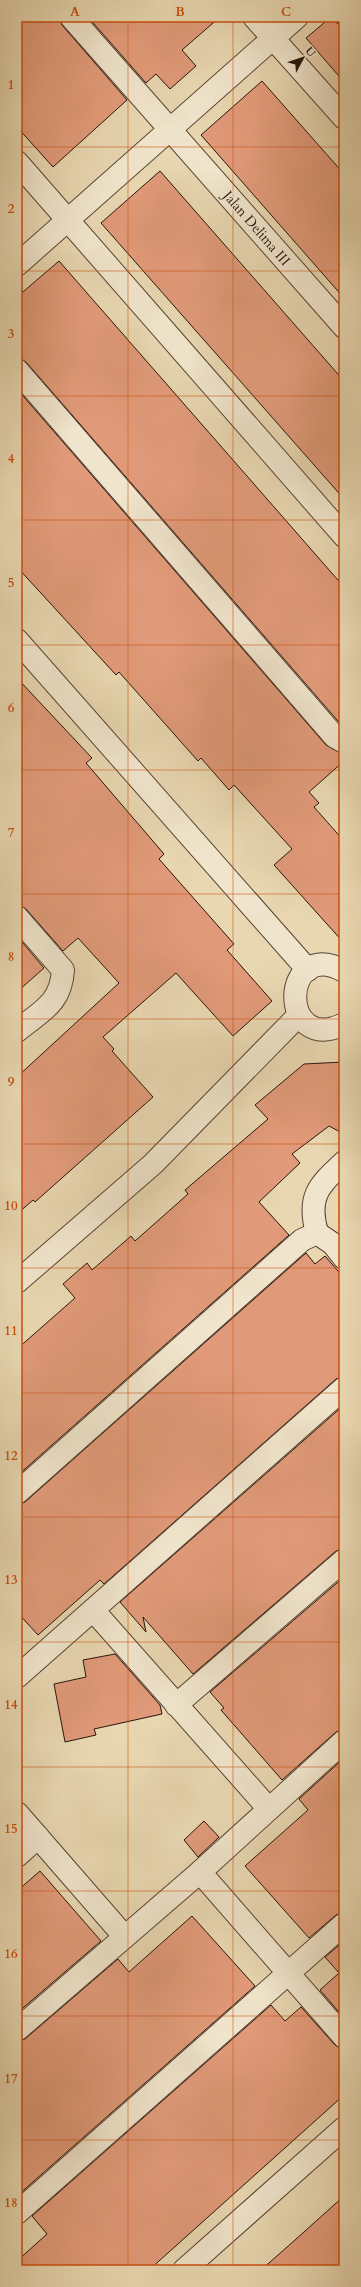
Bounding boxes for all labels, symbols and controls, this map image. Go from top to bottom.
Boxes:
text: A [70,3,80,21]
text: B [175,3,185,21]
text: C [281,3,291,21]
north arrow [283,38,323,78]
text: U [302,44,319,60]
text: 1 [8,76,14,94]
street label: Jalan Delima III [218,185,295,270]
text: 2 [8,200,15,218]
text: 3 [8,325,15,343]
text: 4 [8,450,15,468]
text: 5 [8,574,14,592]
text: 6 [8,699,15,717]
text: 7 [8,824,15,842]
text: 8 [8,948,14,966]
text: 9 [8,1073,15,1091]
text: 10 [4,1197,18,1215]
text: 11 [4,1322,18,1340]
text: 12 [4,1447,18,1465]
text: 13 [4,1571,18,1589]
text: 14 [4,1696,18,1714]
text: 15 [4,1820,18,1838]
text: 16 [4,1945,18,1963]
text: 17 [4,2070,18,2088]
text: 18 [4,2194,18,2212]

